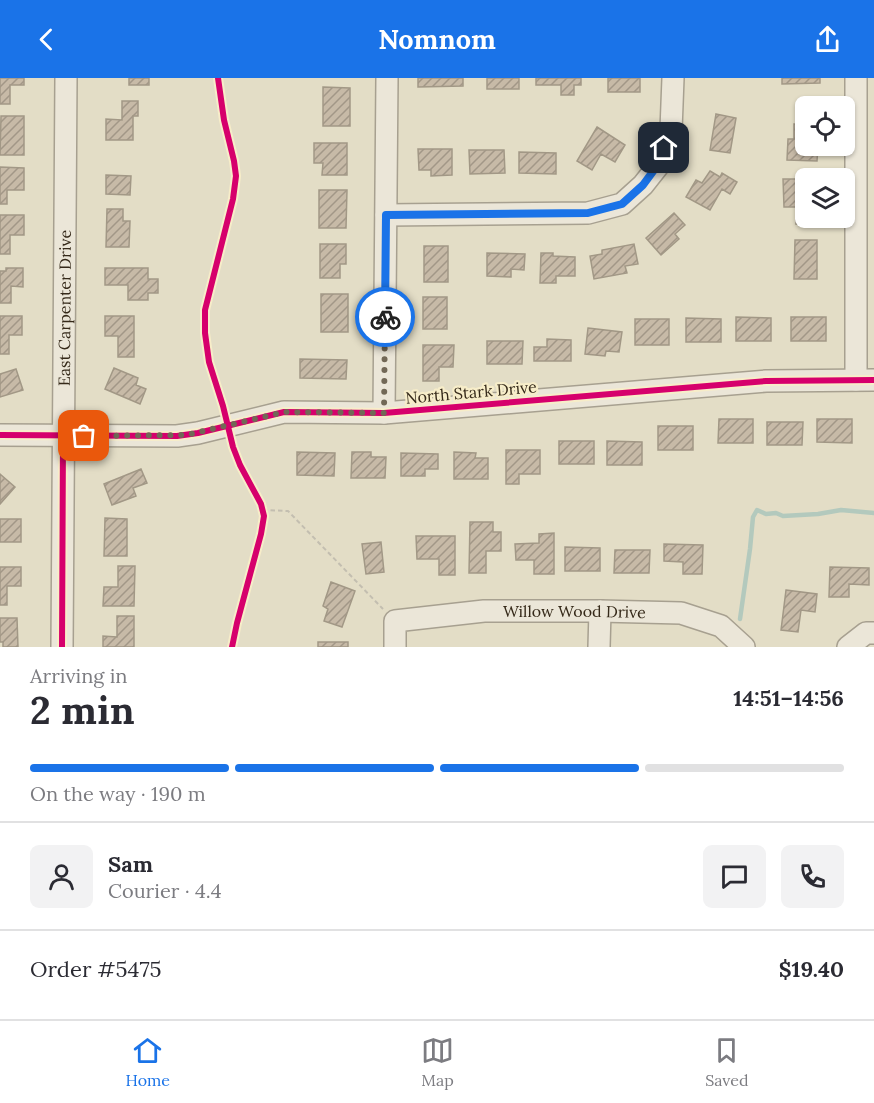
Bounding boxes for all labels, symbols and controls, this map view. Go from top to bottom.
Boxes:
text: Nomnom [378,22,496,56]
icon: back [30,23,63,56]
icon: share [811,23,844,56]
map controls [795,96,855,228]
button: locate [795,96,855,156]
pin [638,122,689,173]
icon: home [647,131,680,164]
button: layers [795,168,855,228]
street label: East Carpenter Drive [54,229,75,386]
courier [355,287,415,347]
icon: bike [369,301,402,334]
street label: North Stark Drive [405,376,538,408]
pin [58,410,109,461]
icon: bag [67,419,100,452]
street label: Willow Wood Drive [503,601,647,622]
text: Arriving in [30,663,127,688]
text: 14:51–14:56 [733,684,844,712]
text: 2 min [30,685,135,735]
text: On the way · 190 m [30,781,206,806]
button: person [30,845,93,908]
button: chat [703,845,766,908]
button: phone [781,845,844,908]
text: Sam [108,850,153,878]
text: Courier · 4.4 [108,878,222,903]
text: Order #5475 [30,955,162,983]
text: $19.40 [779,955,844,983]
tab: Home [126,1034,170,1090]
tab: Map [421,1034,454,1090]
tab: Saved [705,1034,748,1090]

